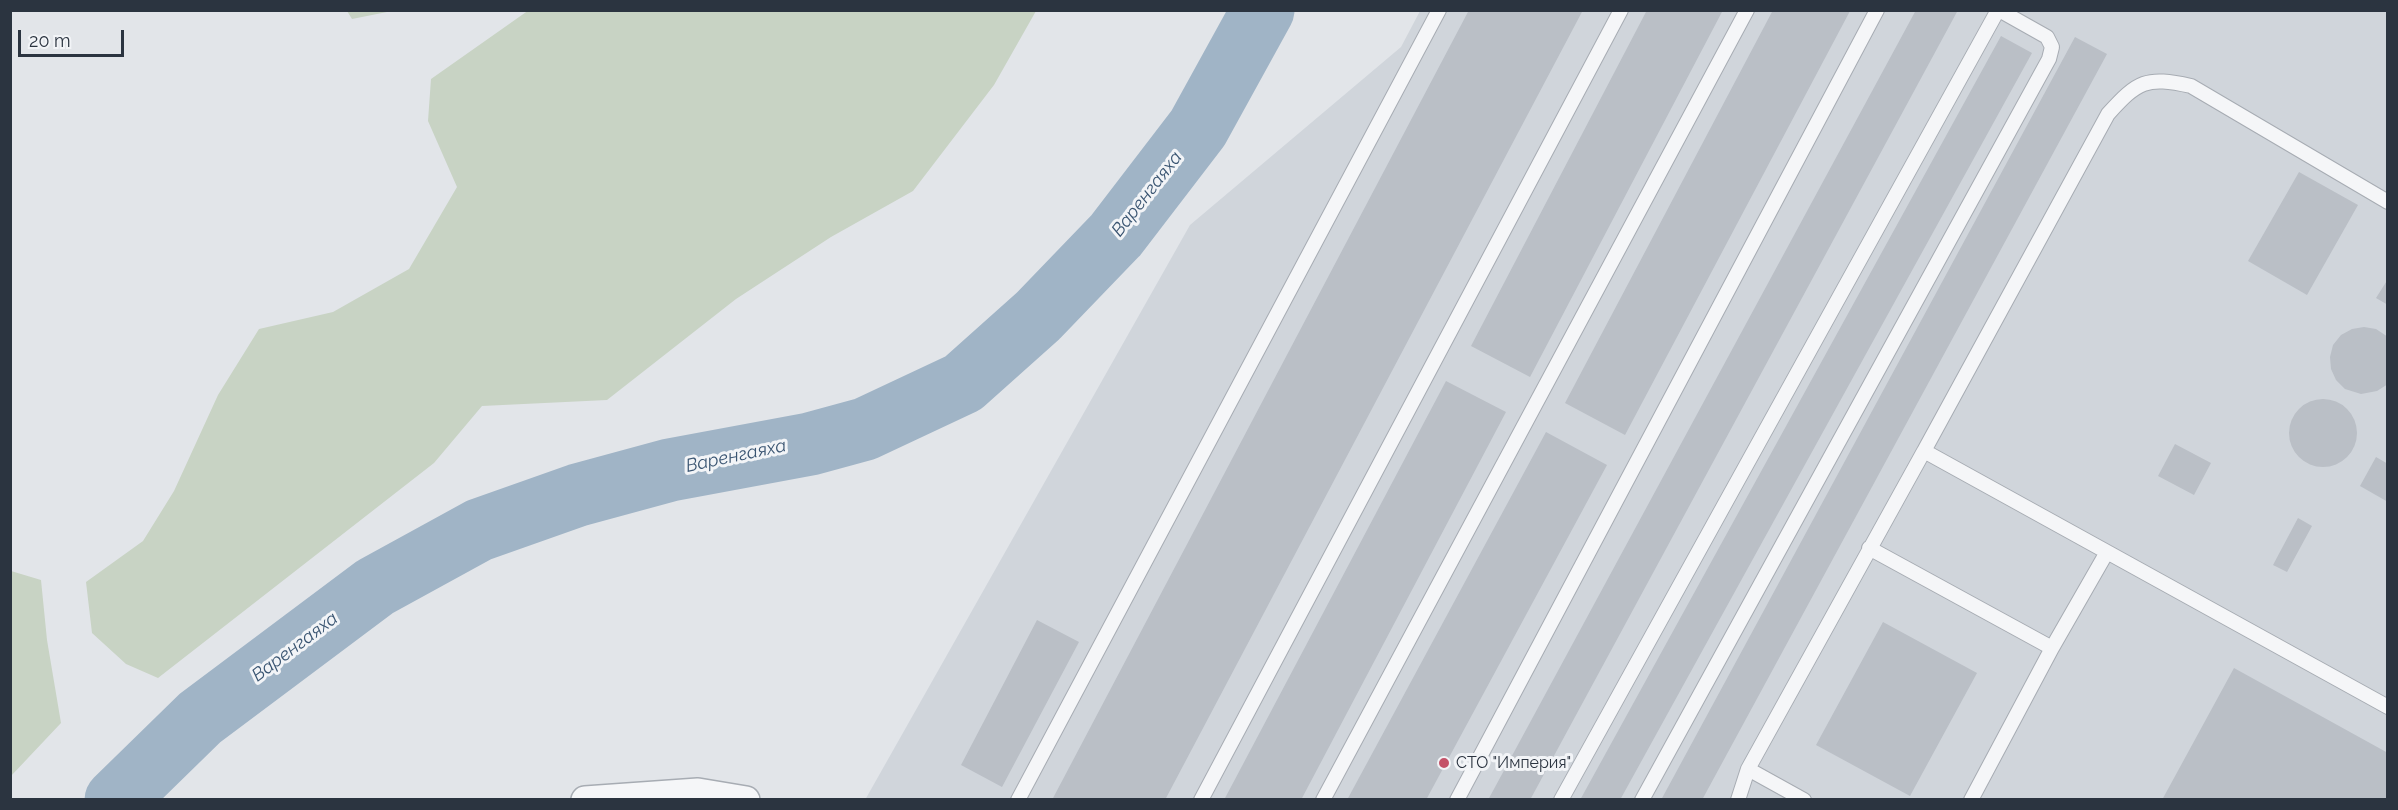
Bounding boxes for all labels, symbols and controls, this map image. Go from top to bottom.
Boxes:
scale bar [21,18,128,56]
text: 20 m [29,30,71,51]
water label: Варенгаяха [1107,147,1187,241]
water label: Варенгаяха [684,435,788,477]
water label: Варенгаяха [248,608,342,686]
place label: СТО "Империя" [1456,753,1571,773]
marker: СТО "Империя" [1437,756,1451,770]

